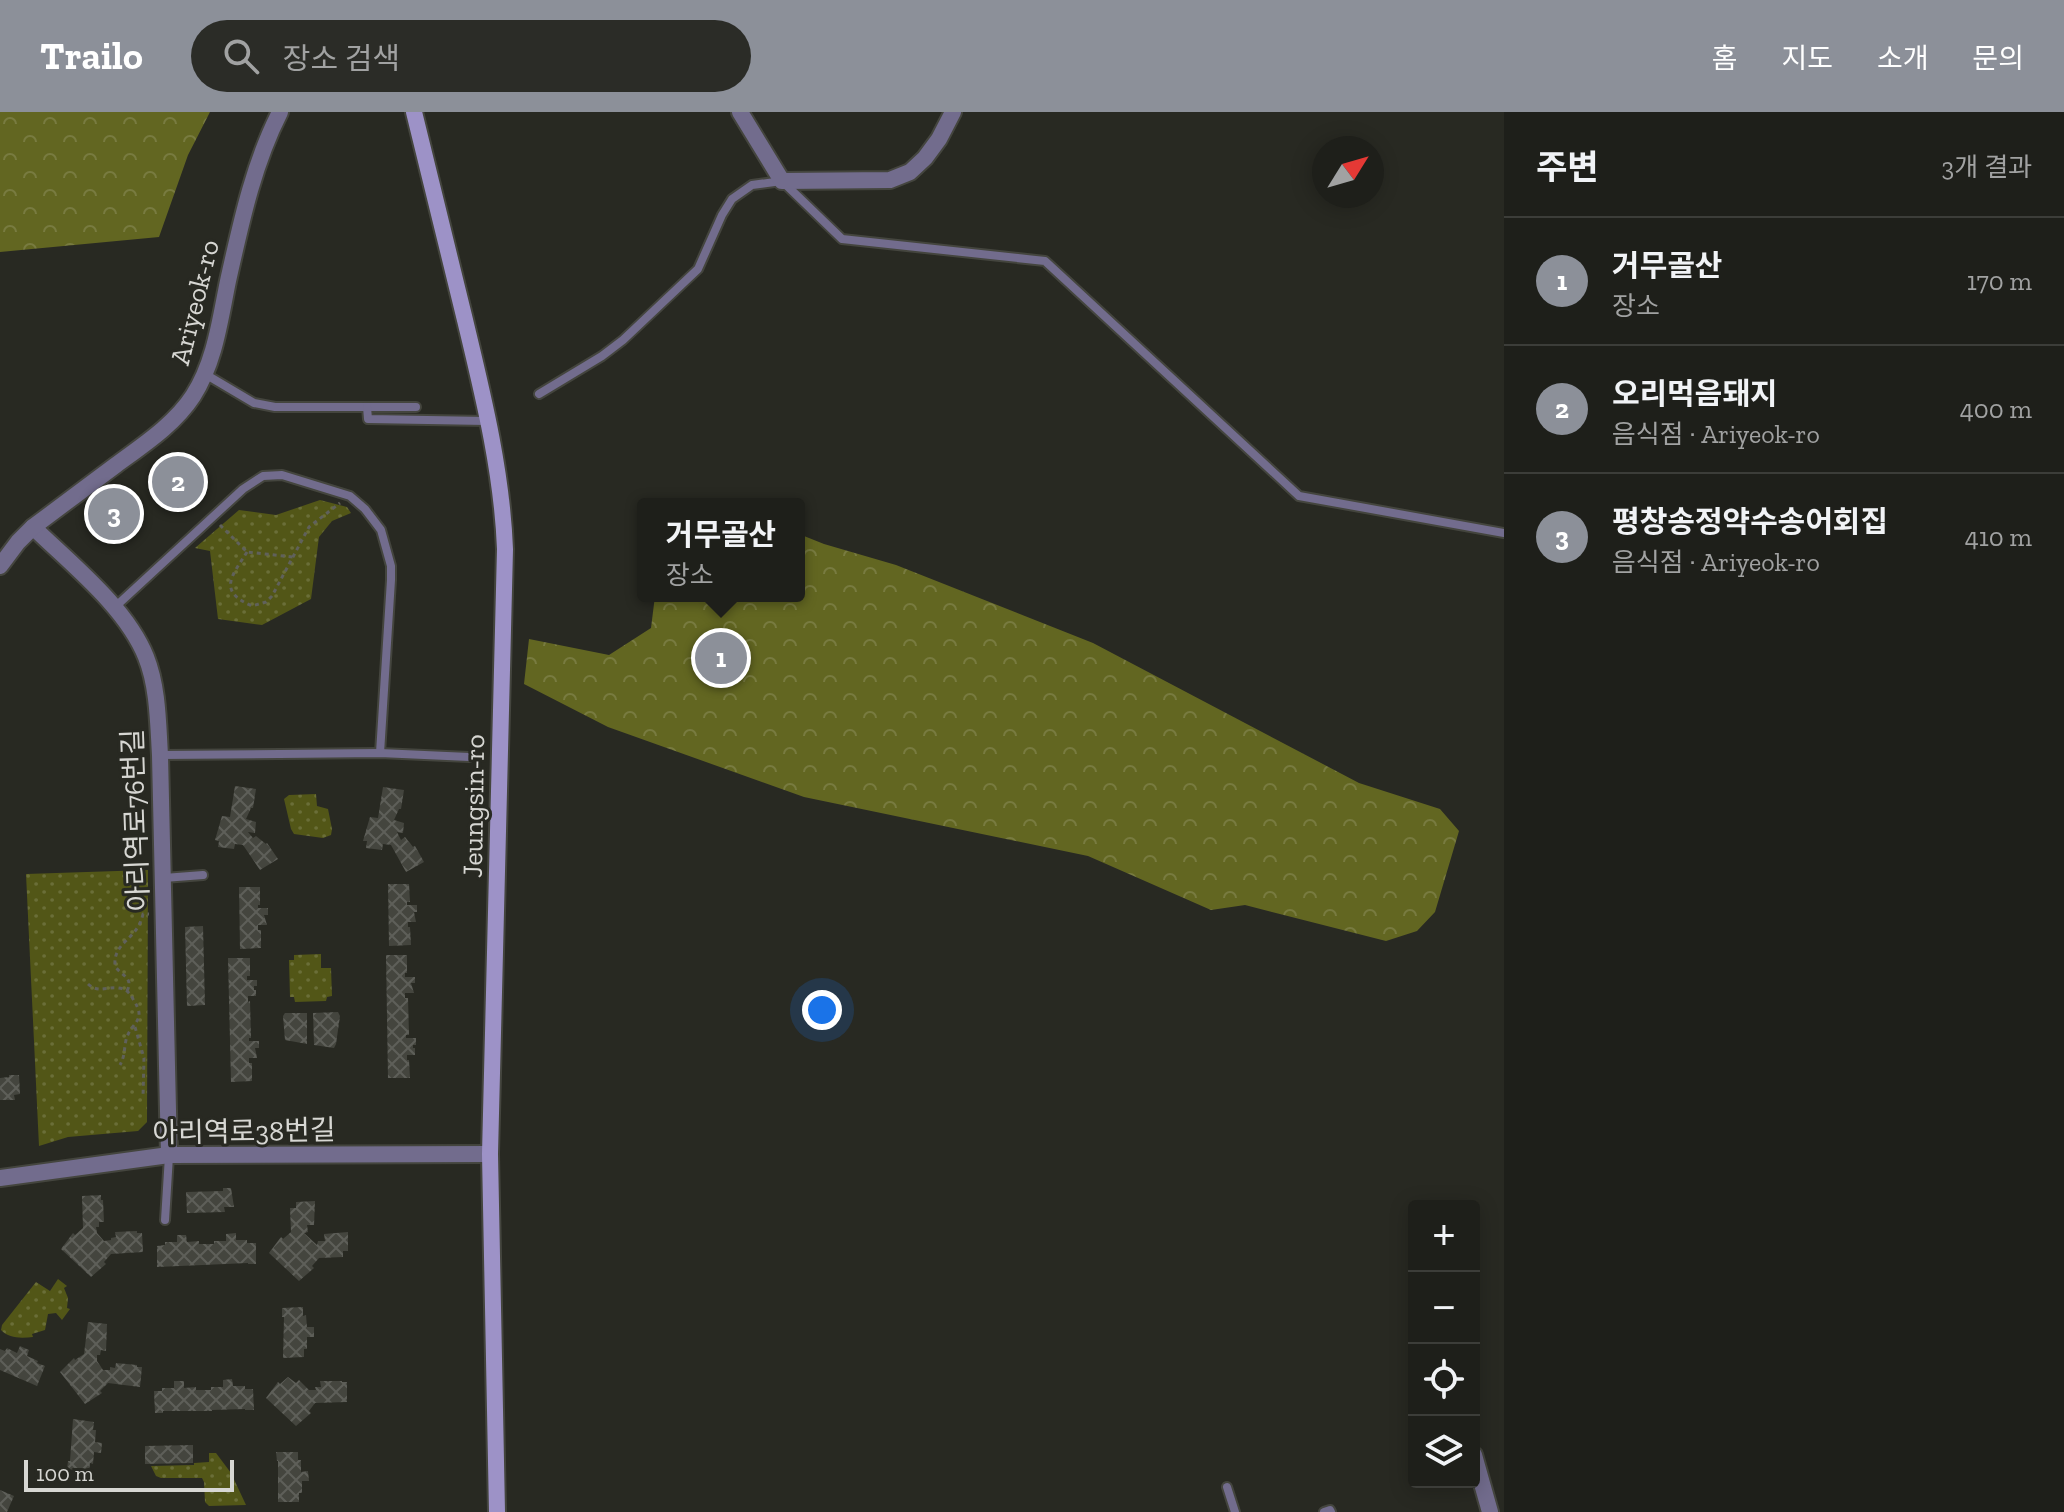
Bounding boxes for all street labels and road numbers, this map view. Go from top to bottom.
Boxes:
street label: Ariyeok-ro [163,236,226,368]
street label: 아리역로76번길 [116,728,155,912]
street label: Jeungsin-ro [456,734,491,878]
street label: 아리역로38번길 [152,1113,336,1150]

